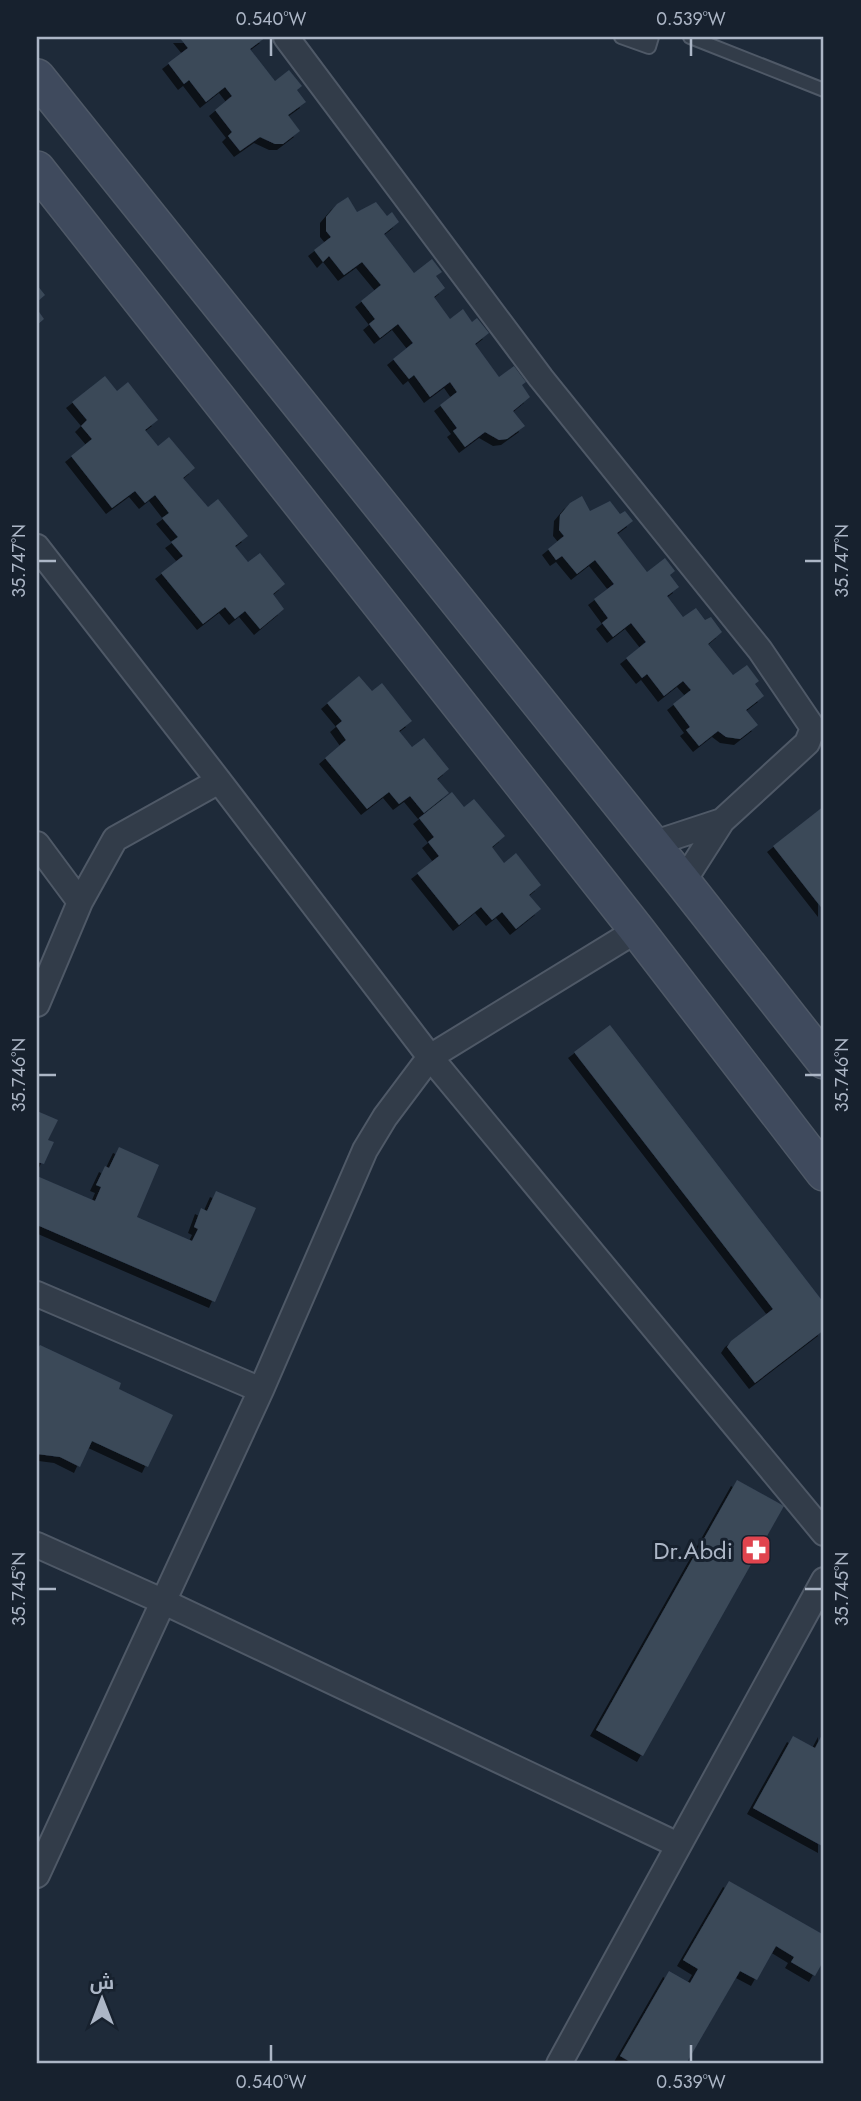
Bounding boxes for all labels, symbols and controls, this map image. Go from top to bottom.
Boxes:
text: 0.540°W [236,6,306,32]
text: 0.539°W [656,6,726,32]
text: 35.747°N [6,524,32,598]
text: 35.747°N [829,524,855,598]
text: 35.746°N [6,1038,32,1112]
text: 35.746°N [829,1038,855,1112]
place label: Dr.Abdi [653,1533,733,1568]
pharmacy icon: Dr.Abdi [739,1533,773,1567]
text: 35.745°N [6,1552,32,1626]
text: 35.745°N [829,1552,855,1626]
north arrow [66,1965,136,2035]
text: ش [90,1969,114,1996]
text: 0.540°W [236,2069,306,2095]
text: 0.539°W [656,2069,726,2095]

